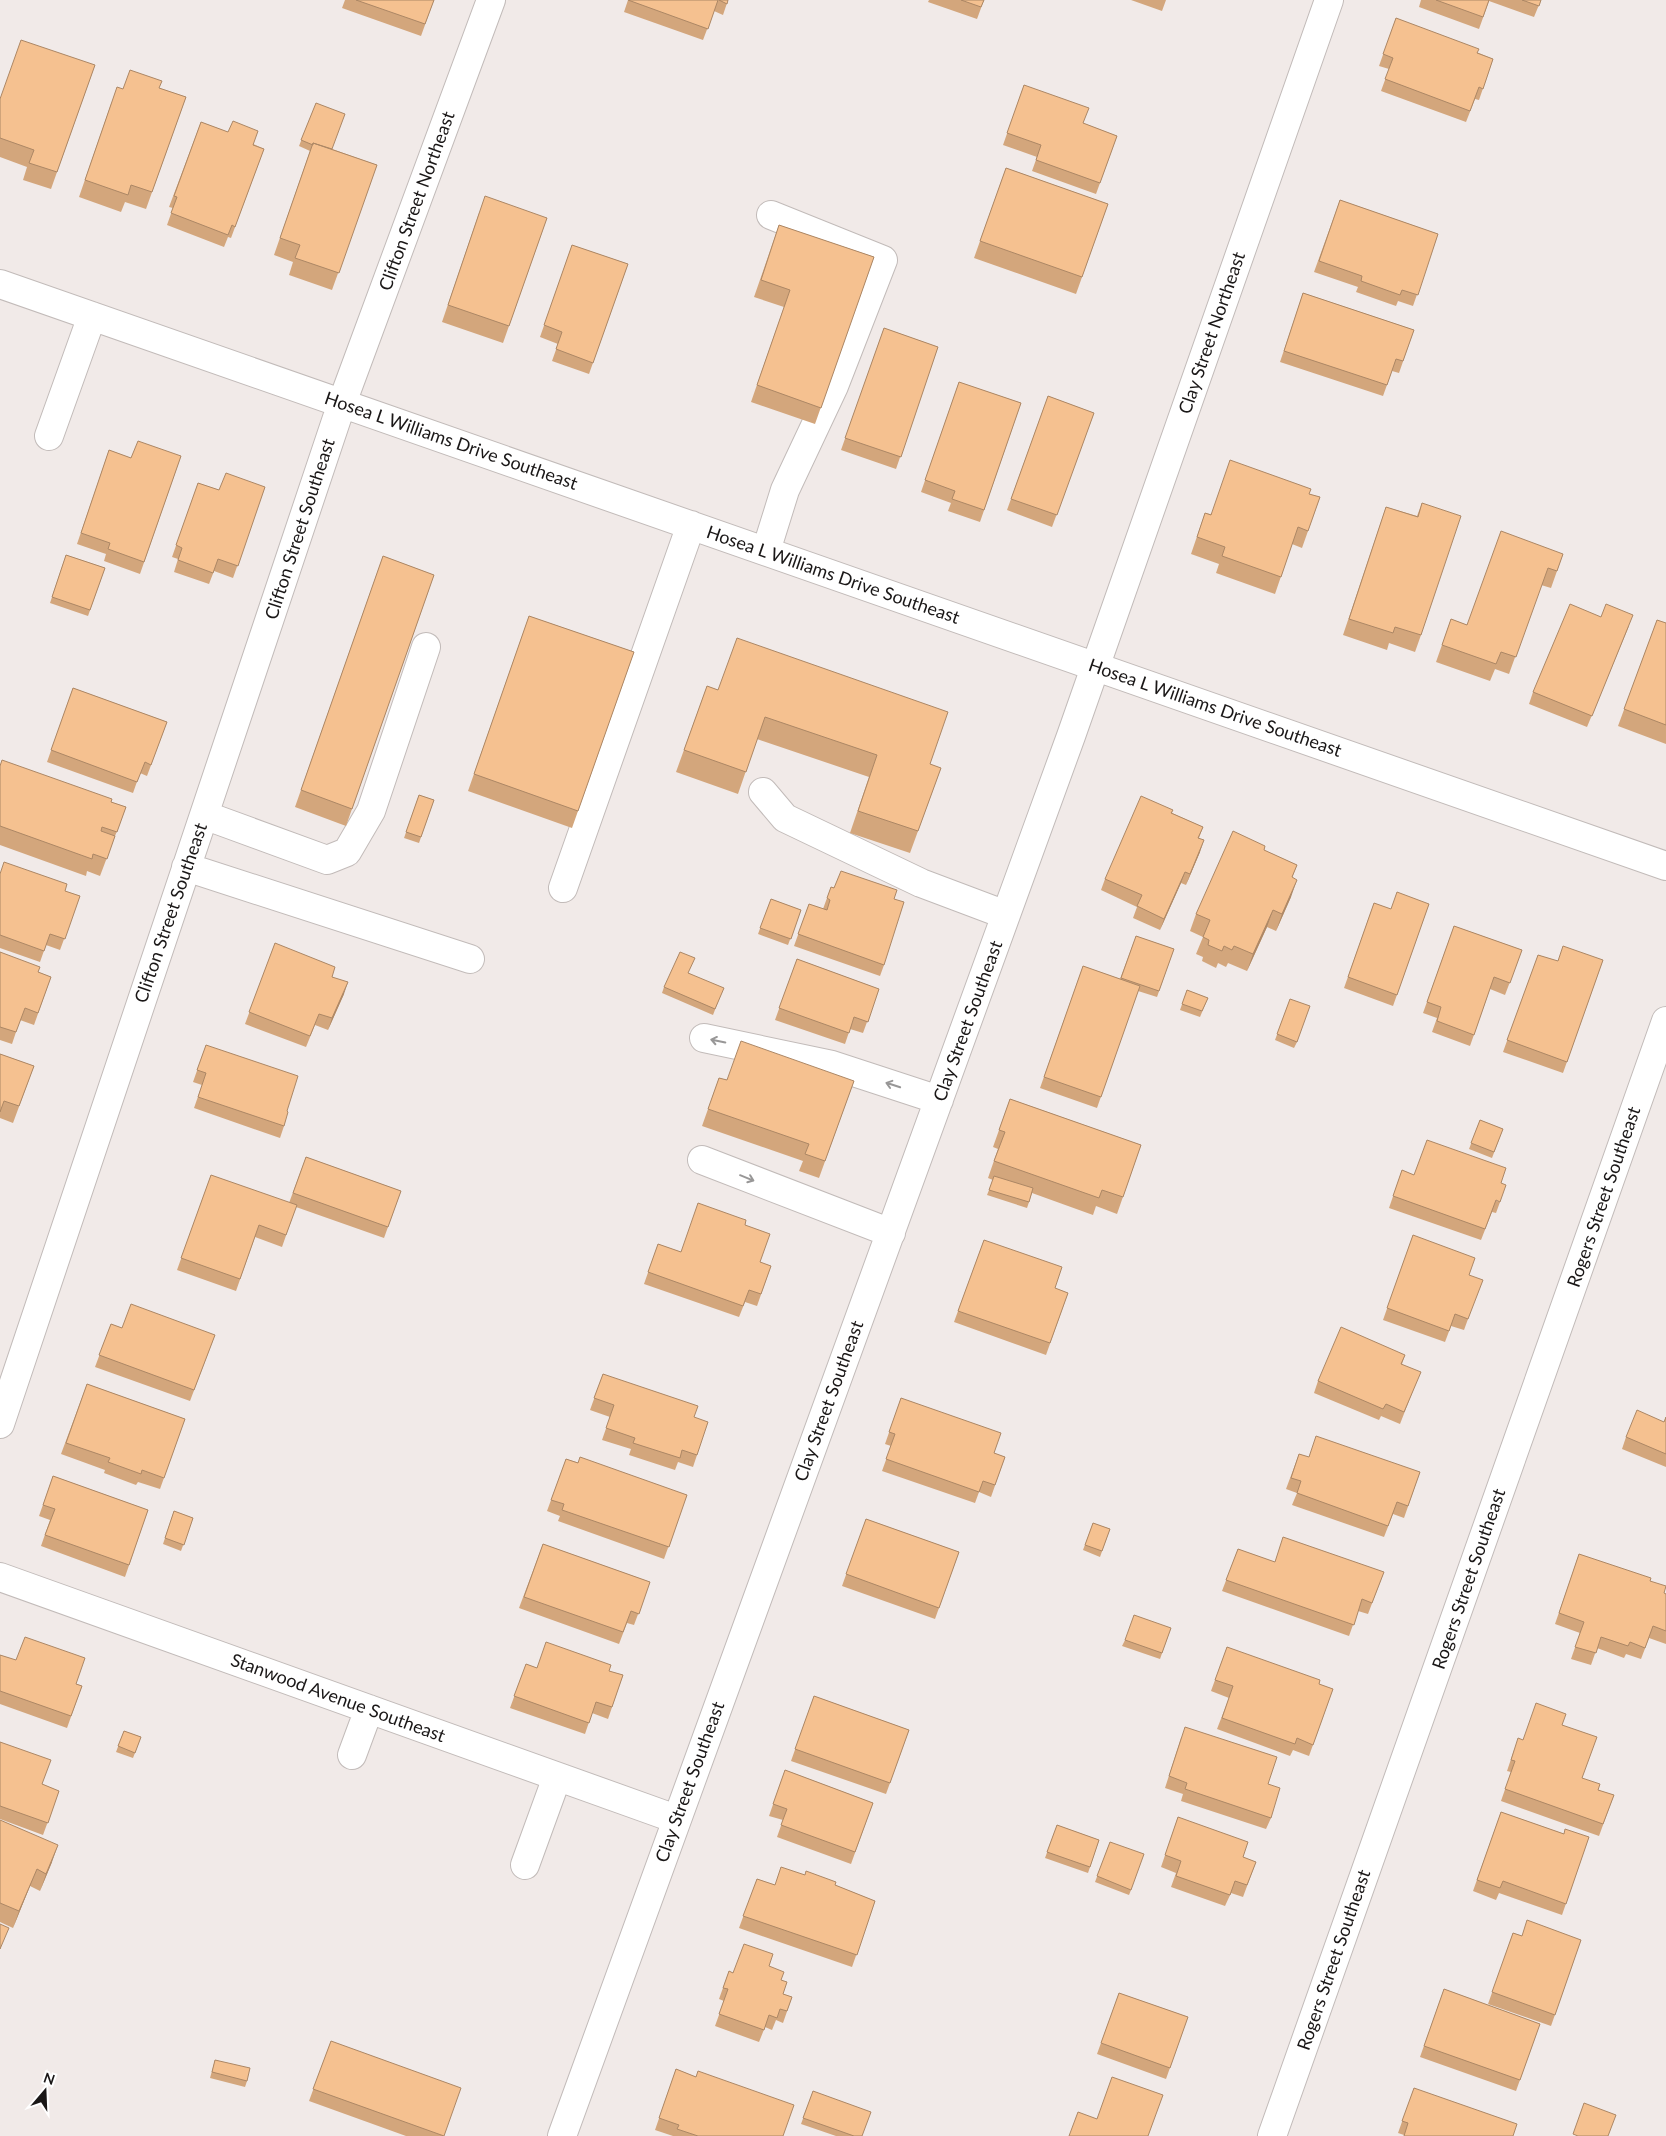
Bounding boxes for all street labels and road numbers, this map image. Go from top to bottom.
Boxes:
street label: Clifton Street Northeast [373,108,459,293]
street label: Clay Street Northeast [1173,248,1249,417]
street label: Hosea L Williams Drive Southeast [322,386,581,494]
street label: Clifton Street Southeast [259,435,339,622]
street label: Hosea L Williams Drive Southeast [704,520,963,628]
street label: Hosea L Williams Drive Southeast [1086,653,1345,761]
street label: Clifton Street Southeast [129,819,211,1006]
street label: Clay Street Southeast [928,937,1007,1104]
street label: Rogers Street Southeast [1562,1103,1645,1290]
street label: Clay Street Southeast [789,1317,868,1484]
street label: Rogers Street Southeast [1427,1485,1510,1672]
street label: Stanwood Avenue Southeast [228,1648,449,1746]
street label: Clay Street Southeast [650,1698,729,1865]
street label: Rogers Street Southeast [1292,1866,1375,2053]

